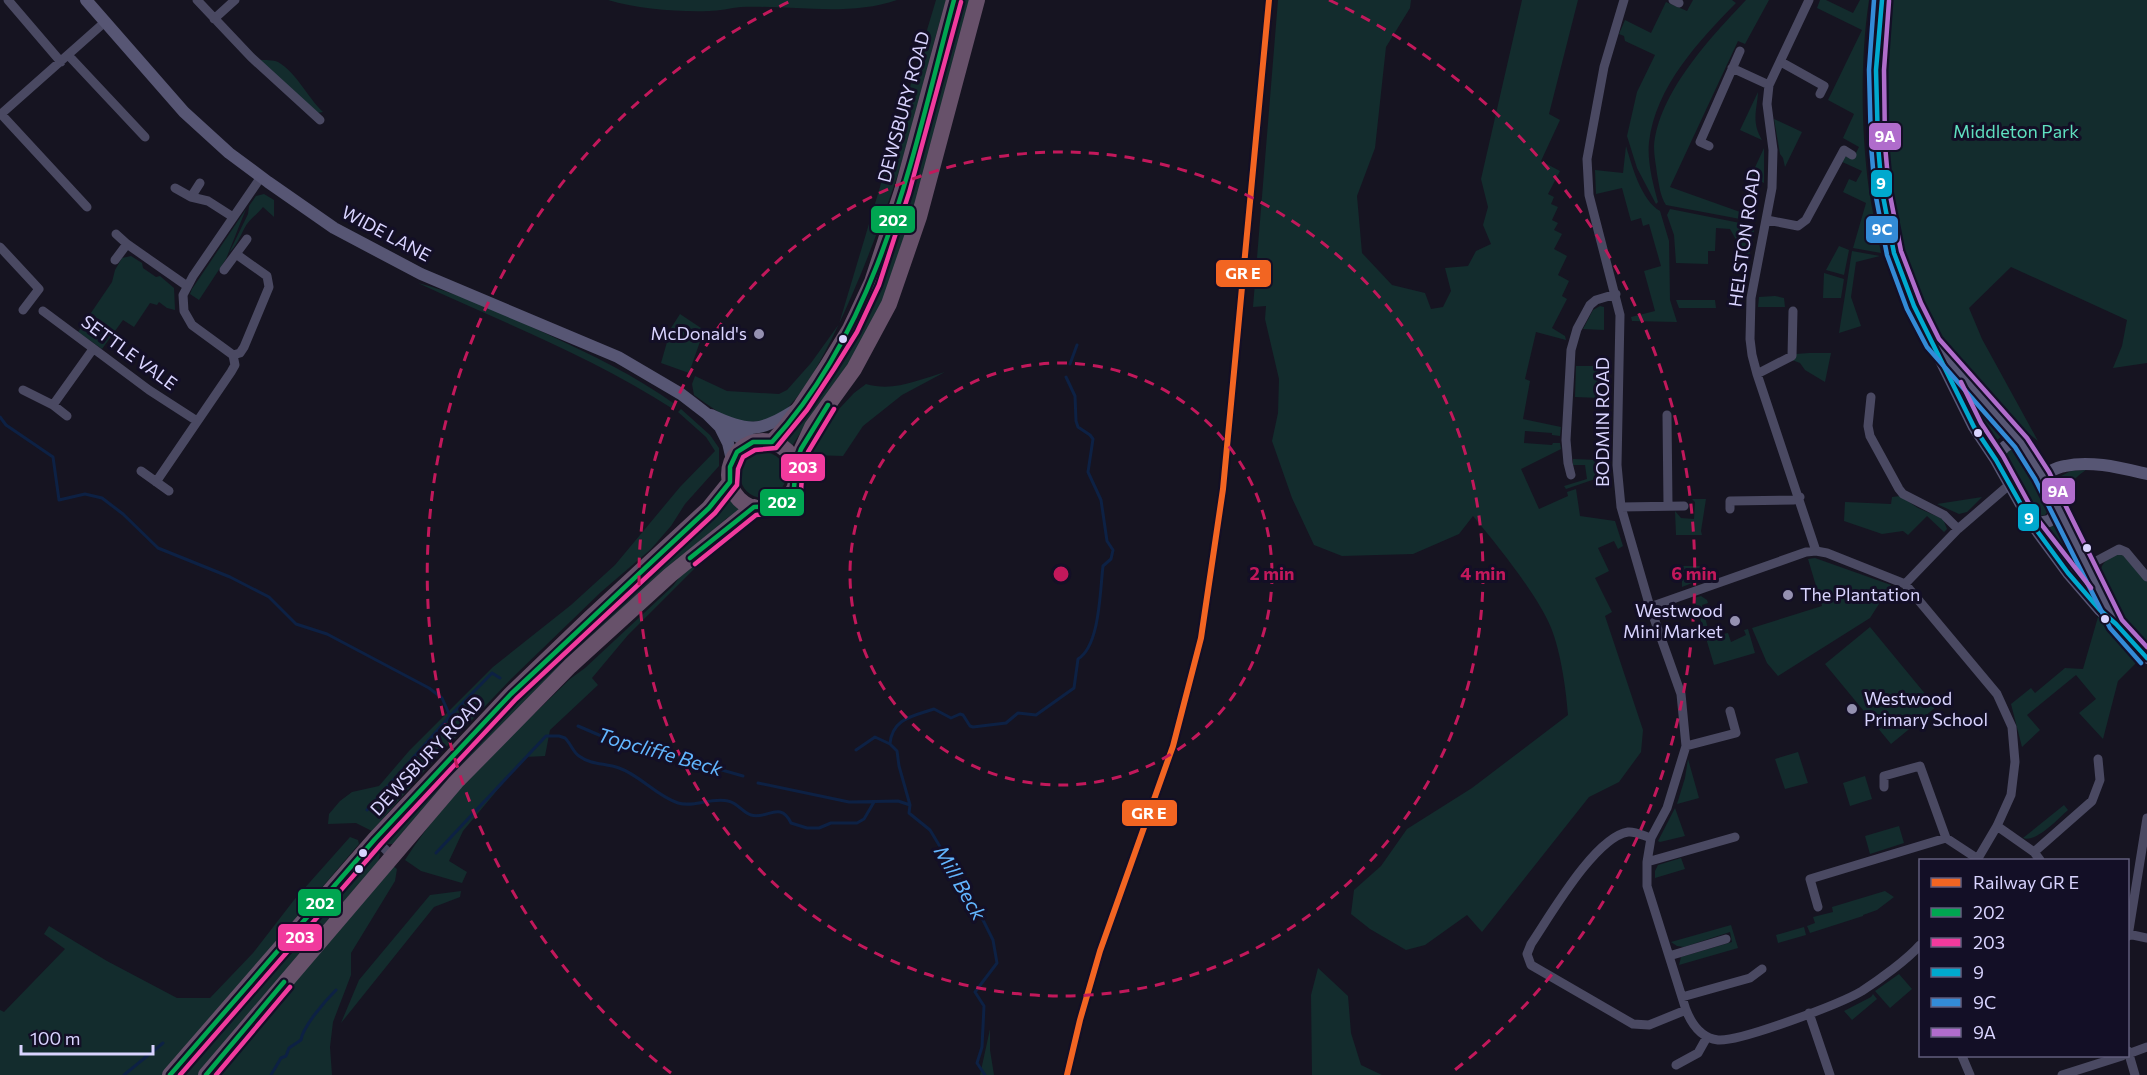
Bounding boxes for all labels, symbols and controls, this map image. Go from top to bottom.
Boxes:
street label: DEWSBURY ROAD [872,29,934,185]
park label: Middleton Park [1953,120,2079,142]
line badge: 9A [1868,122,1902,151]
text: 9A [1875,126,1896,145]
street label: HELSTON ROAD [1723,167,1765,308]
line badge: 9 [1870,169,1893,198]
text: 9 [1876,173,1886,192]
street label: WIDE LANE [338,200,435,266]
line badge: 202 [870,205,916,234]
text: 202 [879,210,907,229]
line badge: 9C [1865,215,1899,244]
text: 9C [1872,219,1892,238]
line badge: GR E [1215,259,1272,288]
text: GR E [1225,263,1261,282]
street label: SETTLE VALE [77,310,182,394]
place label: McDonald's [650,322,747,344]
marker: McDonald's [752,327,766,341]
unlabelled marker [837,333,849,345]
street label: BODMIN ROAD [1591,357,1613,487]
unlabelled marker [1972,427,1984,439]
line badge: 203 [780,453,826,482]
text: 203 [789,457,817,476]
line badge: 9A [2041,477,2076,505]
text: 9A [2048,481,2069,500]
line badge: 202 [759,488,805,517]
text: 202 [768,492,796,511]
line badge: 9 [2017,503,2040,532]
text: 9 [2024,508,2034,527]
unlabelled marker [2081,542,2093,554]
text: 2 min [1250,562,1294,584]
text: 4 min [1460,562,1506,584]
text: 6 min [1671,562,1717,584]
centre of rings [1051,564,1071,584]
place label: The Plantation [1800,583,1920,605]
marker: The Plantation [1781,588,1795,602]
place label: Westwood Mini Market [1623,599,1723,642]
unlabelled marker [2099,613,2111,625]
marker: Westwood Mini Market [1728,614,1742,628]
place label: Westwood Primary School [1864,687,1988,730]
street label: DEWSBURY ROAD [365,691,487,820]
marker: Westwood Primary School [1845,702,1859,716]
water label: Topcliffe Beck [595,722,727,781]
line badge: GR E [1121,799,1178,827]
text: GR E [1131,803,1167,822]
water label: Mill Beck [930,841,992,925]
unlabelled marker [357,847,369,859]
legend [1919,859,2129,1057]
unlabelled marker [353,863,365,875]
text: Railway GR E [1973,871,2079,893]
line badge: 202 [297,888,342,917]
text: 202 [306,893,334,912]
text: 202 [1973,901,2005,923]
line badge: 203 [277,923,323,952]
text: 203 [286,927,314,946]
text: 203 [1973,931,2005,953]
text: 9 [1973,961,1984,983]
text: 9C [1973,991,1996,1013]
scale bar [21,1018,153,1056]
text: 9A [1973,1021,1996,1043]
text: 100 m [30,1027,80,1049]

